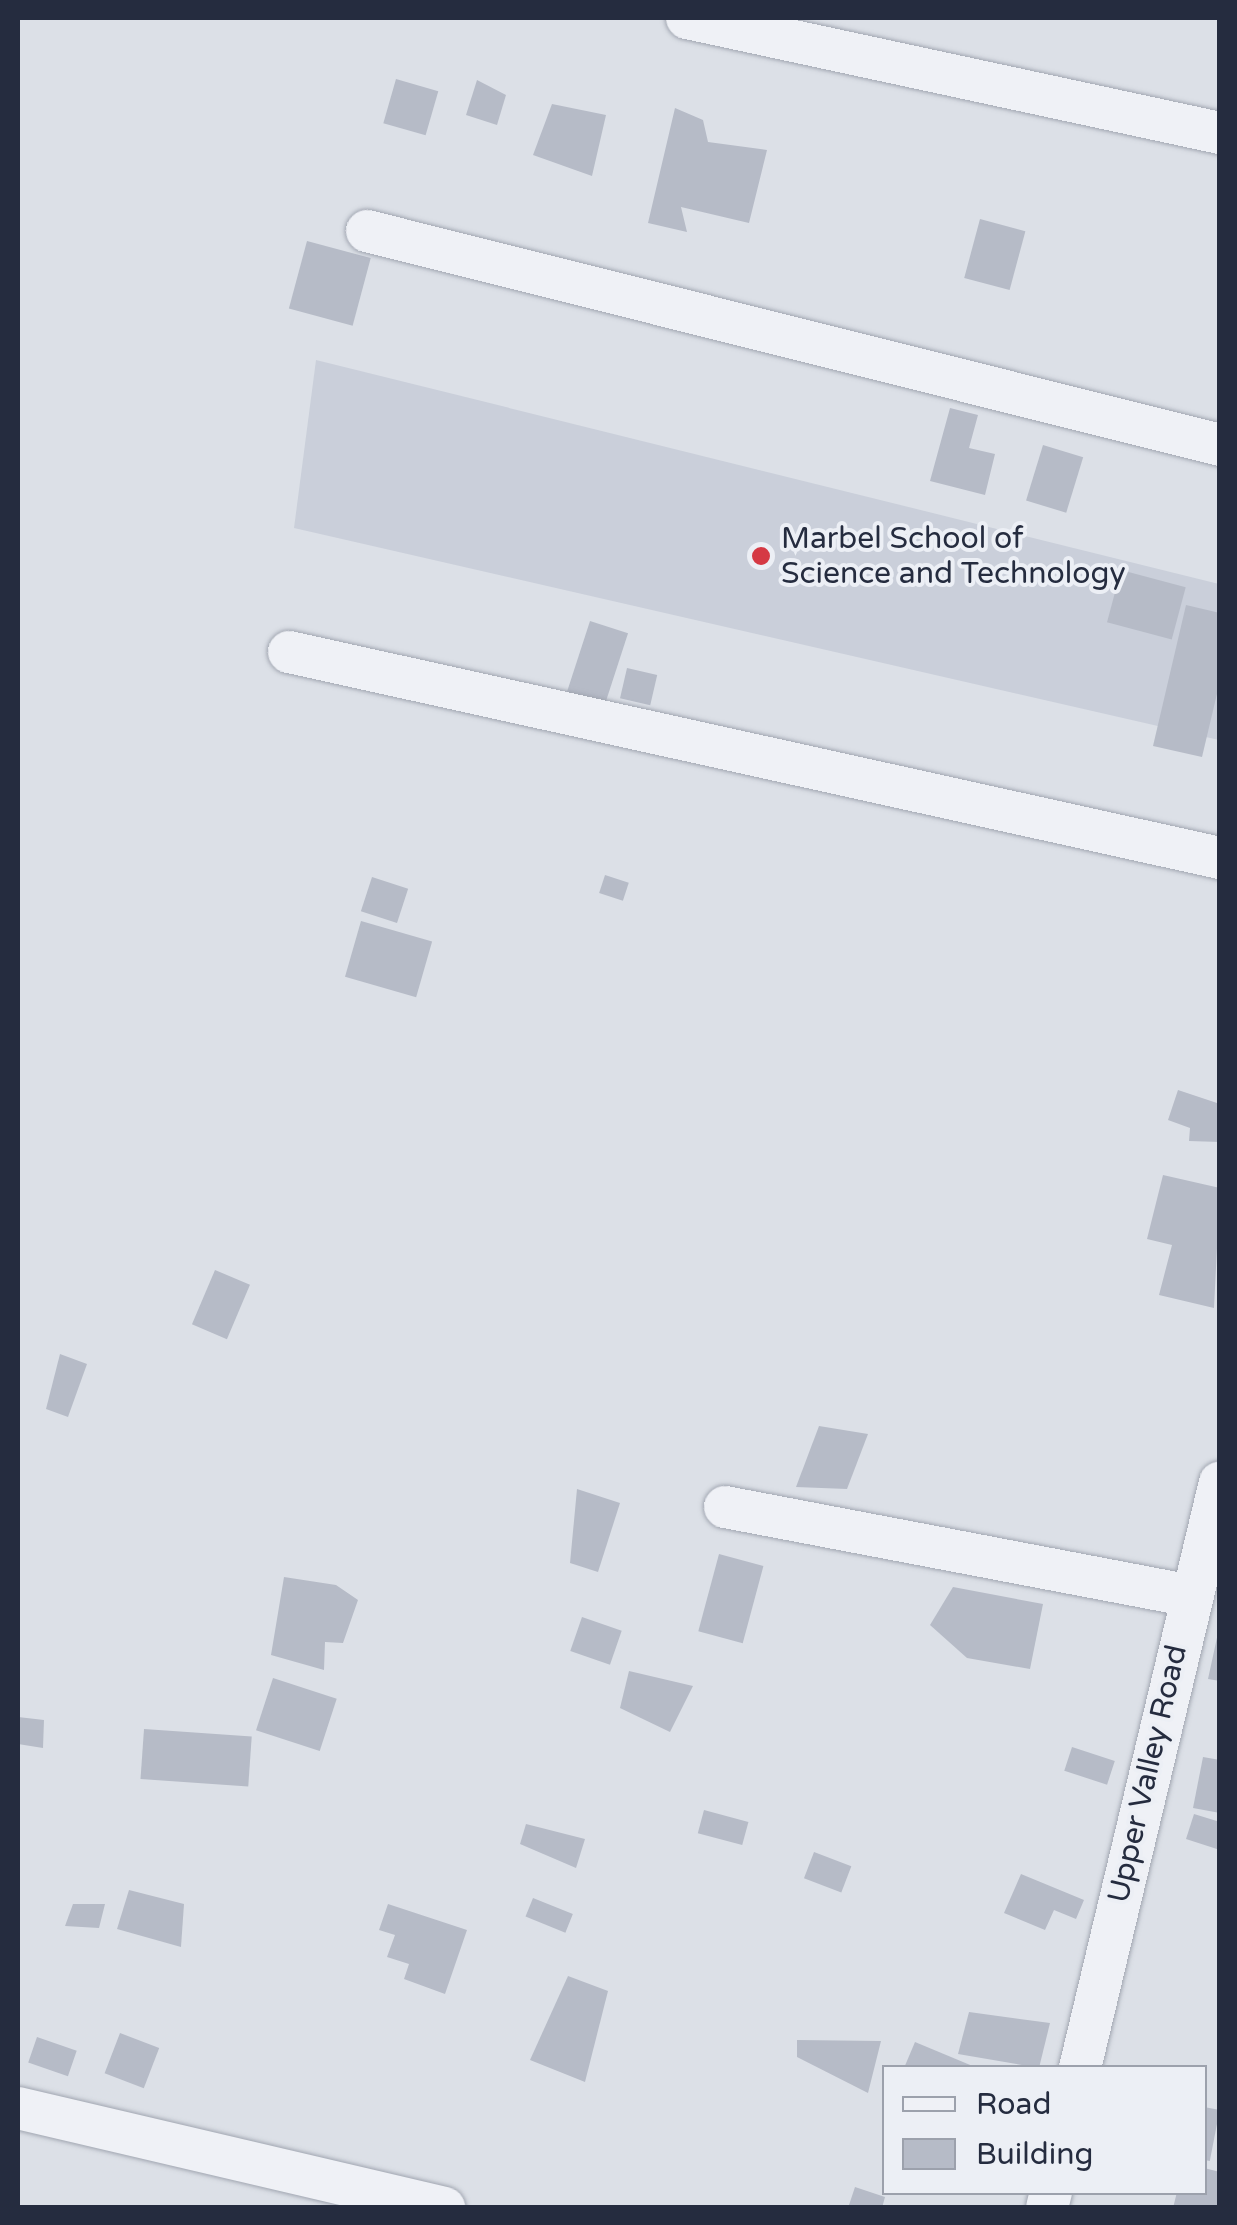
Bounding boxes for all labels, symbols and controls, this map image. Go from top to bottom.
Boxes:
place label: Marbel School of Science and Technology [781,521,1126,592]
marker: Marbel School of Science and Technology [750,545,772,567]
street label: Upper Valley Road [1101,1642,1195,1906]
legend [882,2065,1207,2195]
text: Road [976,2086,1051,2123]
text: Building [976,2136,1093,2173]

